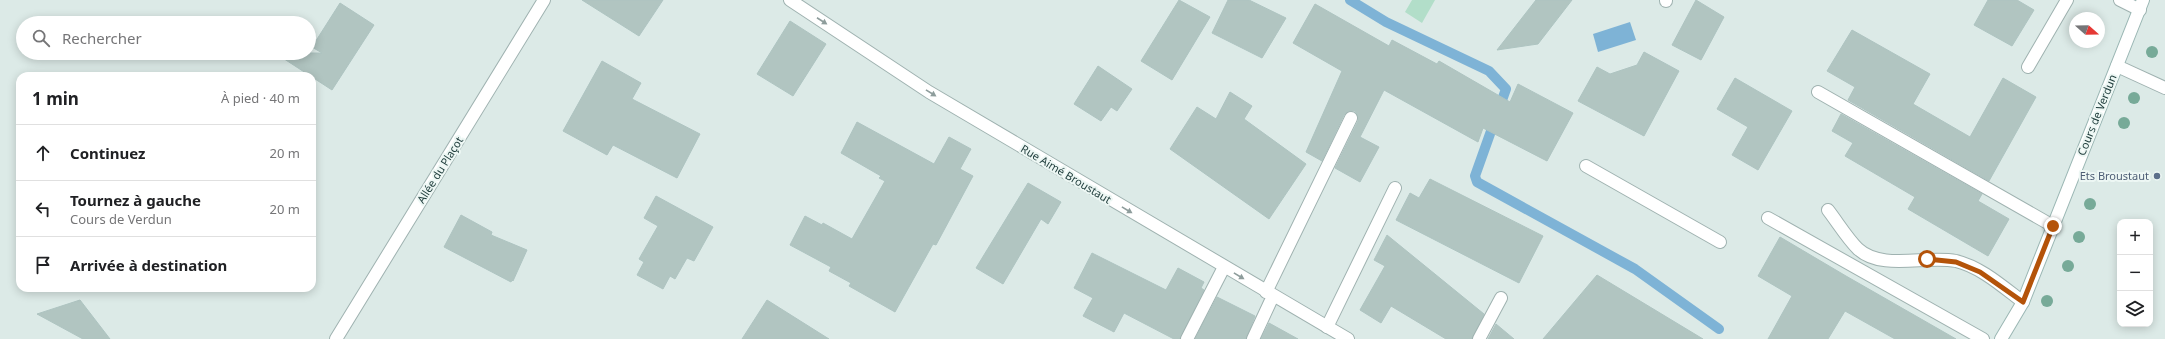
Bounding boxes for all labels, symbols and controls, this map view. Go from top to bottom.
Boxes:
north arrow [2069,12,2105,48]
search box [16,16,316,60]
one-way arrow [817,18,828,25]
icon: search [30,27,52,49]
text: Rechercher [62,28,142,48]
street label: Cours de Verdun [2073,72,2120,158]
text: 1 min [32,87,79,110]
text: À pied · 40 m [221,89,300,107]
one-way arrow [925,89,937,96]
street label: Allée du Plaçot [413,134,466,206]
street label: Rue Aimé Broustaut [1018,141,1114,207]
icon: ahead [32,142,54,164]
text: Continuez [70,143,145,163]
text: 20 m [270,144,300,162]
place label: Ets Broustaut [2080,168,2149,183]
marker: Ets Broustaut [2152,171,2162,181]
text: Tournez à gauche [70,190,201,210]
icon: left [32,198,54,220]
text: 20 m [270,200,300,218]
one-way arrow [1121,206,1133,213]
text: Cours de Verdun [70,210,172,228]
route end [2044,217,2062,235]
map controls [2117,219,2153,327]
button: + [2117,219,2153,255]
route start [1918,250,1936,268]
icon: arrive [32,254,54,276]
text: Arrivée à destination [70,255,227,275]
button: − [2117,255,2153,291]
one-way arrow [1233,272,1245,279]
button: layers [2117,291,2153,327]

